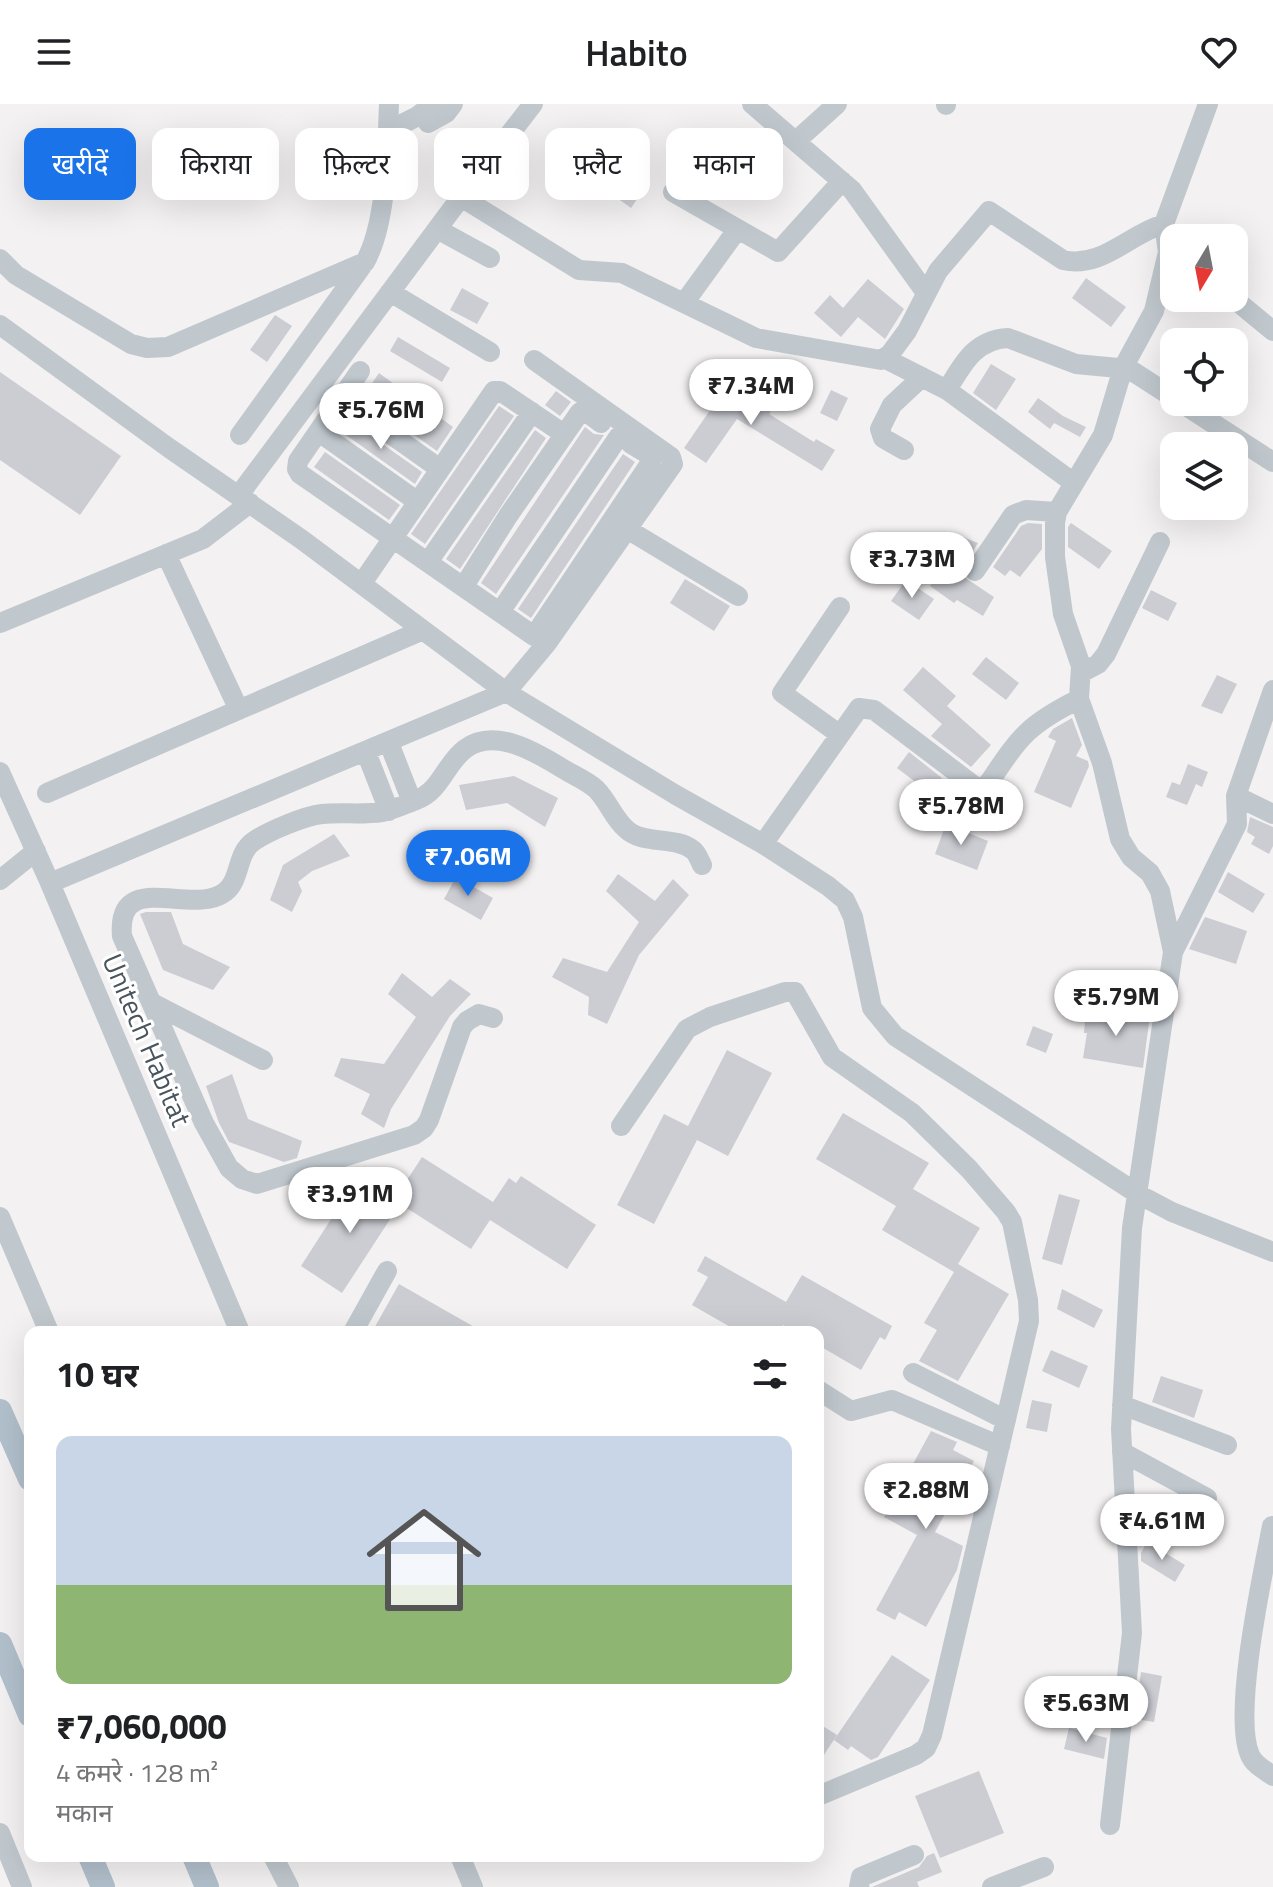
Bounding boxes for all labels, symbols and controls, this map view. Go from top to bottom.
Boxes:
text: Habito [585,25,688,80]
icon: menu [32,30,76,74]
icon: heart [1197,30,1241,74]
chip: खरीदें [24,128,136,200]
chip: किराया [152,128,279,200]
chip: फ़िल्टर [295,128,418,200]
chip: नया [434,128,529,200]
chip: फ़्लैट [545,128,650,200]
chip: मकान [666,128,783,200]
north arrow [1160,224,1248,312]
map controls [1160,224,1248,520]
button: locate [1160,328,1248,416]
pin: ₹7.34M [686,359,816,427]
text: ₹7.34M [707,365,795,404]
pin: ₹5.76M [316,383,446,451]
text: ₹5.76M [337,389,425,428]
button: layers [1160,432,1248,520]
pin: ₹3.73M [847,532,977,600]
text: ₹3.73M [868,538,956,577]
pin: ₹5.78M [896,779,1026,847]
text: ₹5.78M [917,785,1005,824]
pin: ₹7.06M [403,830,533,898]
text: ₹7.06M [424,836,512,875]
street label: Unitech Habitat [92,947,203,1133]
pin: ₹5.79M [1051,970,1181,1038]
text: ₹5.79M [1072,976,1160,1015]
pin: ₹3.91M [285,1167,415,1235]
text: ₹3.91M [306,1173,394,1212]
text: 10 घर [56,1348,139,1400]
icon: filters [748,1352,792,1396]
pin: ₹2.88M [861,1463,991,1531]
text: ₹2.88M [882,1469,970,1508]
icon: home [352,1488,496,1632]
pin: ₹4.61M [1097,1494,1227,1562]
text: ₹4.61M [1118,1500,1206,1539]
pin: ₹5.63M [1021,1676,1151,1744]
text: ₹5.63M [1042,1682,1130,1721]
text: ₹7,060,000 [56,1700,227,1752]
text: 4 कमरे · 128 m² [56,1753,218,1792]
text: मकान [56,1793,113,1832]

